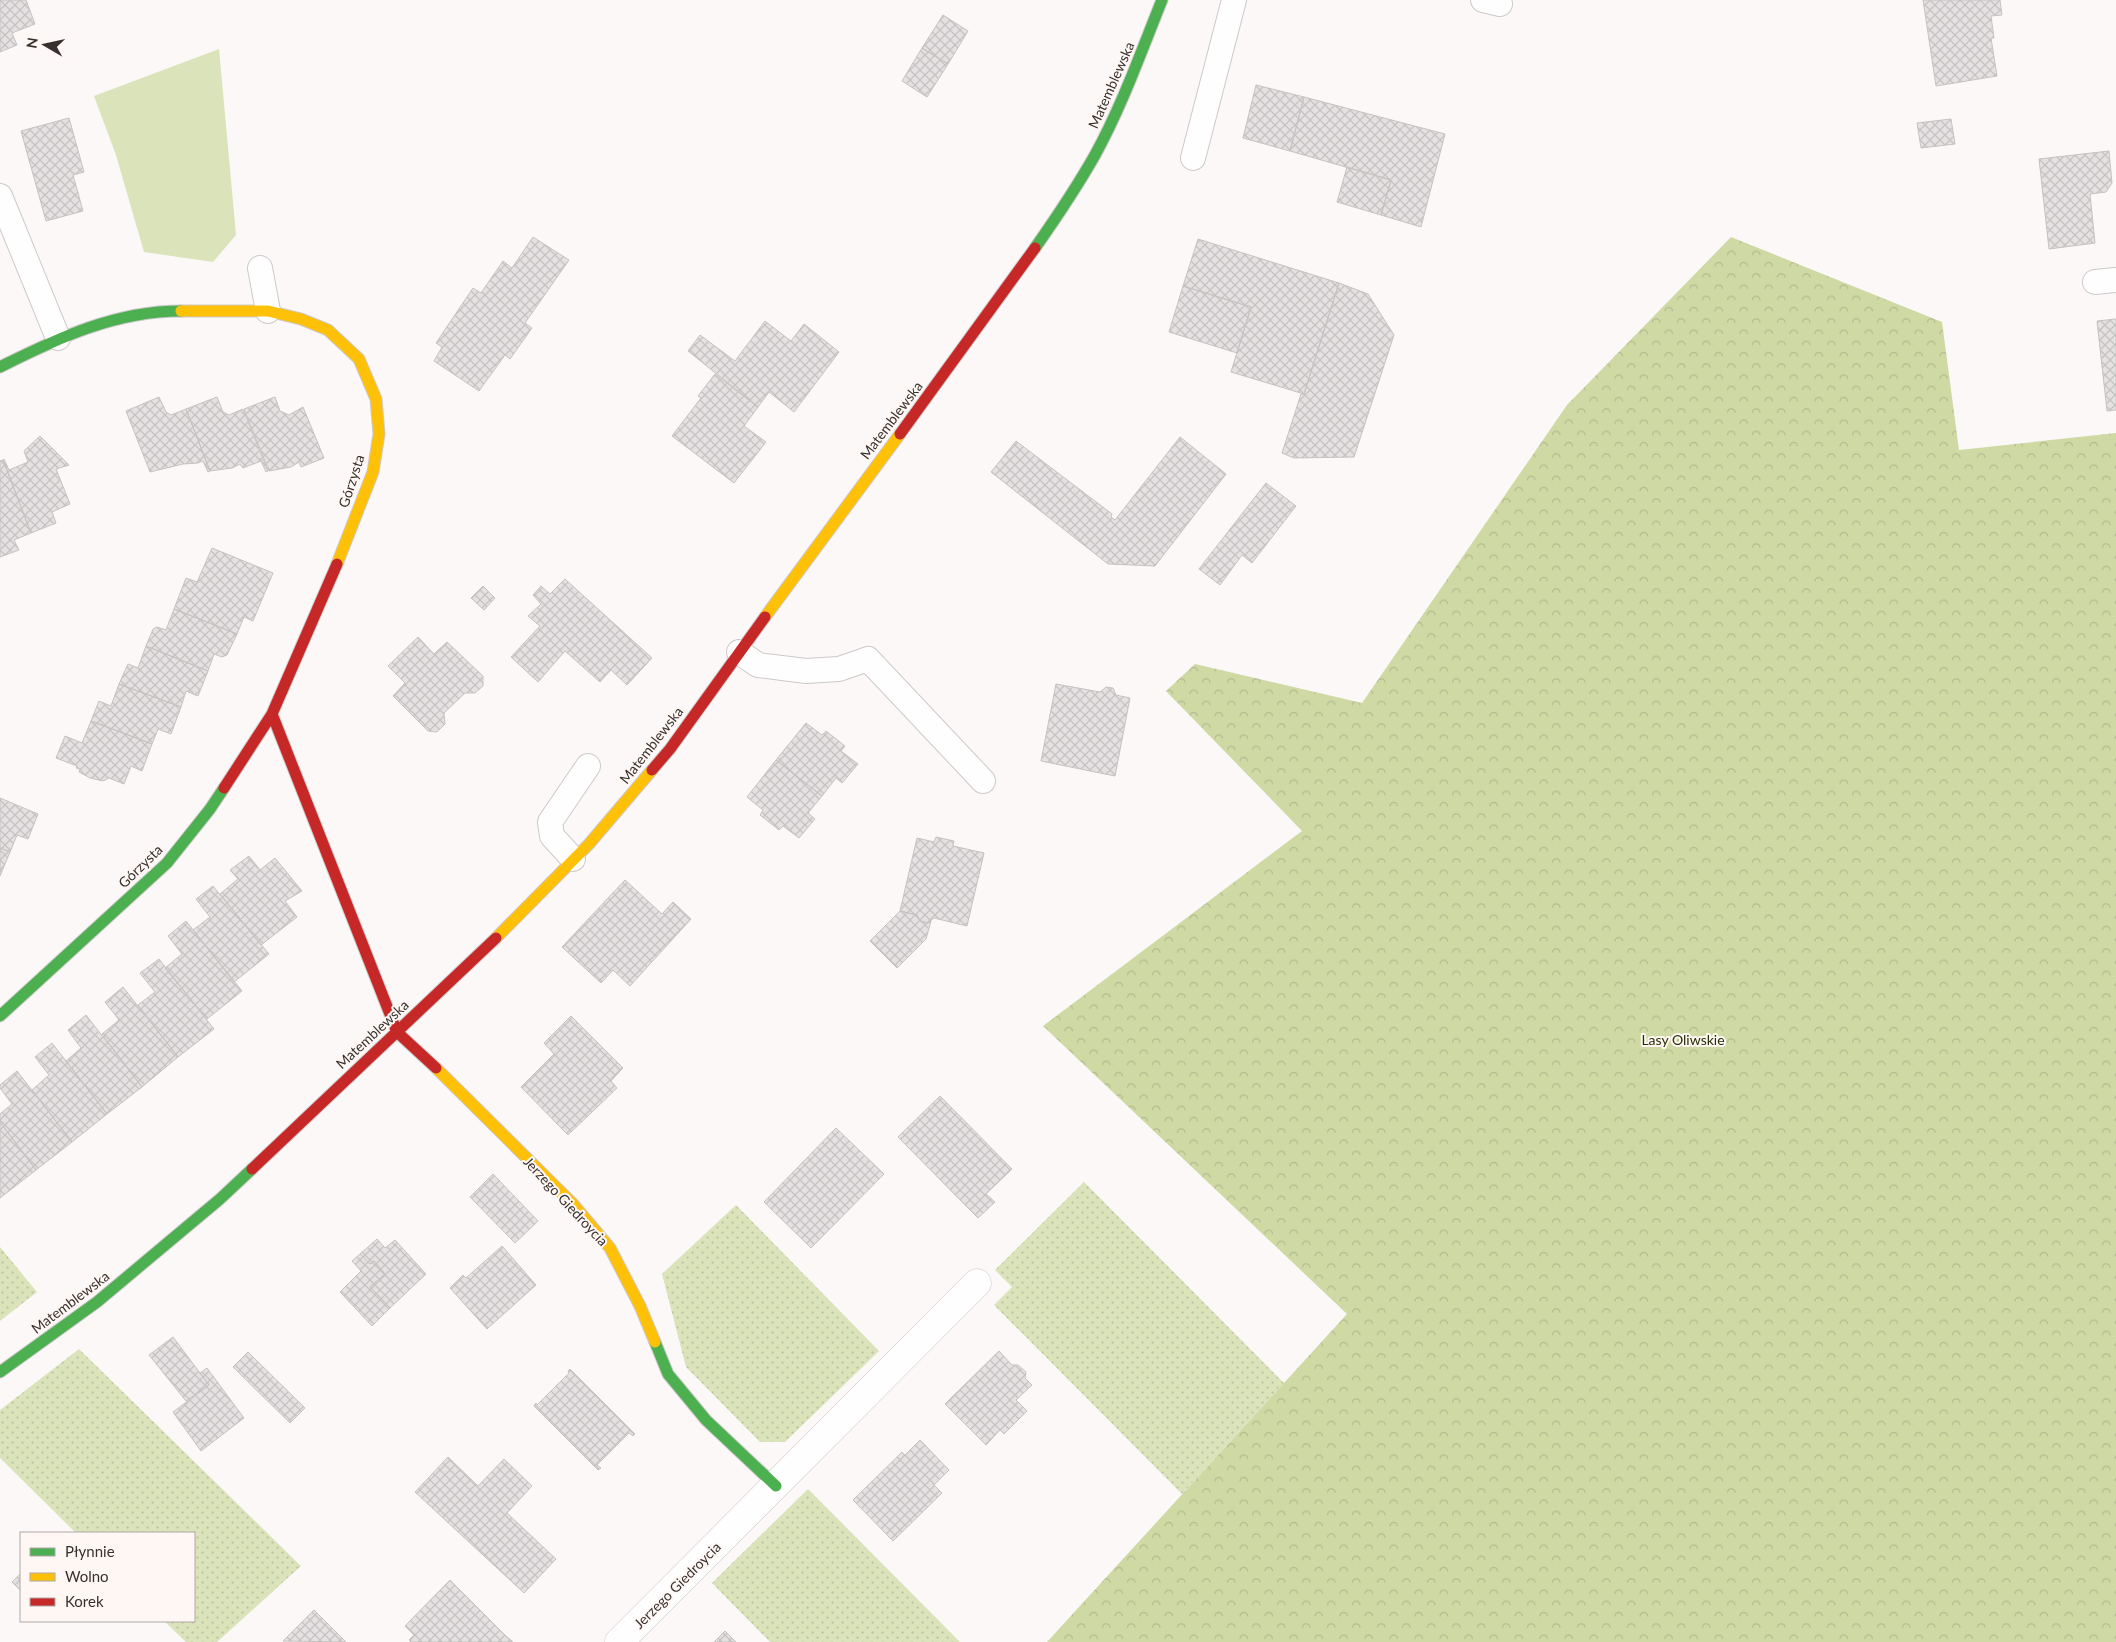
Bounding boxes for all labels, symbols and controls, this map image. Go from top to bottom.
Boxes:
north arrow [20,20,70,70]
text: N [22,36,41,50]
street label: Matemblewska [1084,39,1138,131]
street label: Matemblewska [856,378,926,462]
street label: Górzysta [334,452,368,510]
street label: Matemblewska [616,703,686,787]
street label: Górzysta [114,841,166,891]
street label: Matemblewska [332,996,412,1072]
park label: Lasy Oliwskie [1641,1031,1725,1048]
street label: Jerzego Giedroycia [520,1153,612,1249]
street label: Matemblewska [28,1267,112,1337]
legend [20,1532,195,1622]
street label: Jerzego Giedroycia [630,1538,724,1632]
text: Płynnie [65,1542,115,1560]
text: Wolno [65,1567,109,1585]
text: Korek [65,1592,104,1610]

